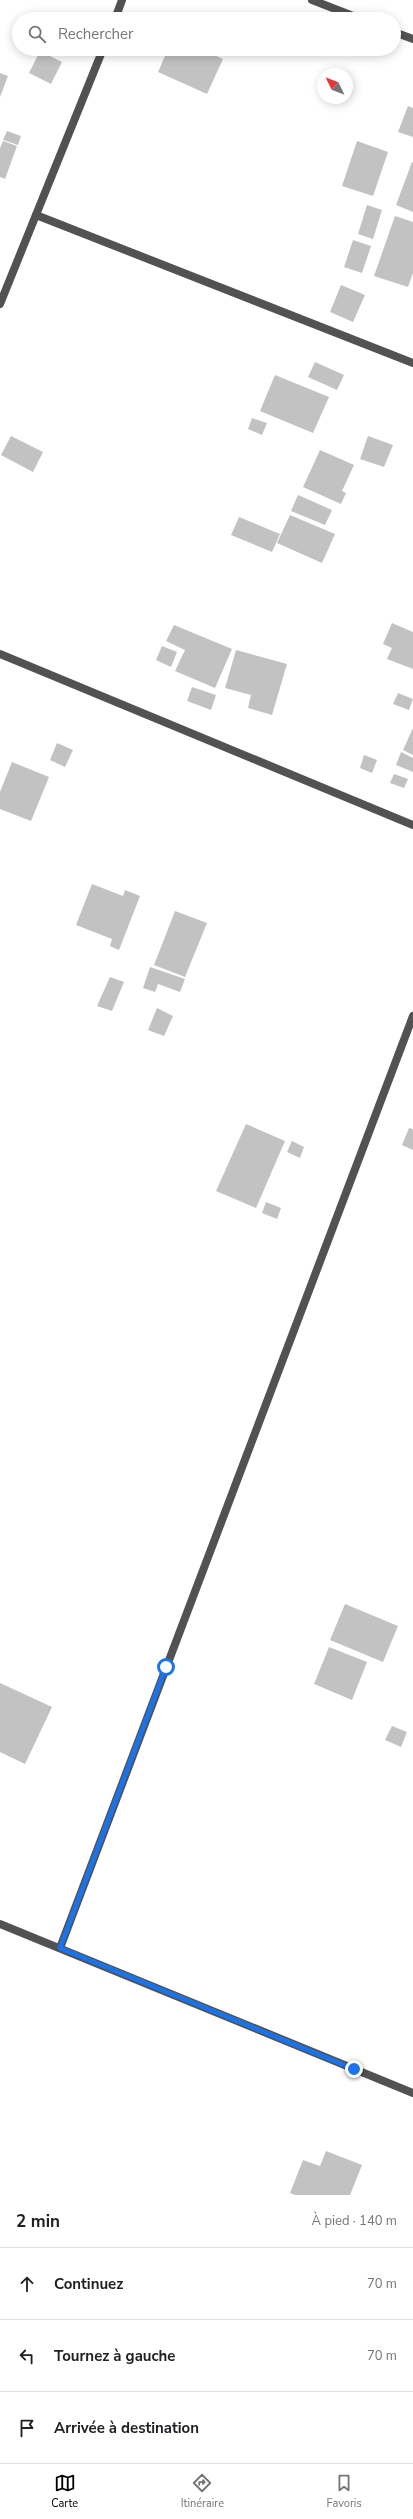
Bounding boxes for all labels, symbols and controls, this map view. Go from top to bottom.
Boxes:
search box [12,12,401,56]
icon: search [26,23,48,45]
text: Rechercher [58,24,133,44]
north arrow [317,68,353,104]
route start [157,1658,175,1676]
route end [345,2060,363,2078]
text: 2 min [16,2210,60,2233]
text: À pied · 140 m [312,2212,397,2230]
icon: ahead [16,2273,38,2295]
text: Continuez [54,2274,123,2294]
text: 70 m [367,2275,397,2293]
icon: left [16,2345,38,2367]
text: Tournez à gauche [54,2346,176,2366]
text: 70 m [367,2347,397,2365]
icon: arrive [16,2417,38,2439]
text: Arrivée à destination [54,2418,199,2438]
tab: Carte [51,2472,78,2511]
tab: Itinéraire [181,2472,224,2511]
tab: Favoris [327,2472,362,2511]

